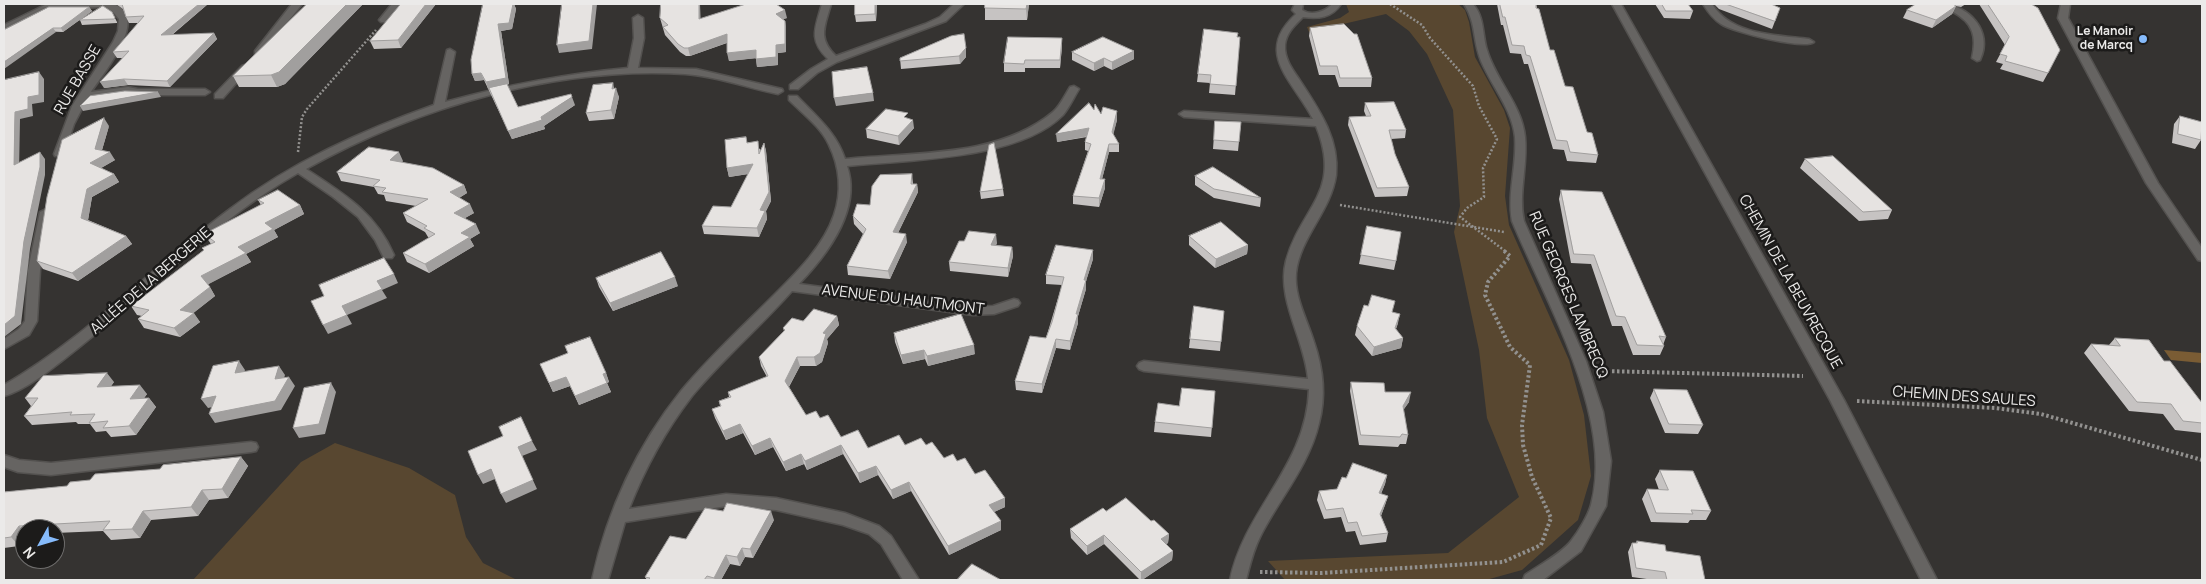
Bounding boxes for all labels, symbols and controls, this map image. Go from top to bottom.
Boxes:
place label: Le Manoir de Marcq [2077,25,2133,53]
marker: Le Manoir de Marcq [2137,33,2149,45]
street label: RUE BASSE [51,42,105,118]
street label: CHEMIN DE LA BEUVRECQUE [1735,192,1845,372]
street label: RUE GEORGES LAMBRECQ [1525,209,1611,381]
street label: ALLÉE DE LA BERGERIE [87,224,215,338]
street label: AVENUE DU HAUTMONT [821,281,985,319]
street label: CHEMIN DES SAULES [1892,383,2036,411]
north arrow [15,519,65,569]
text: N [18,543,39,563]

